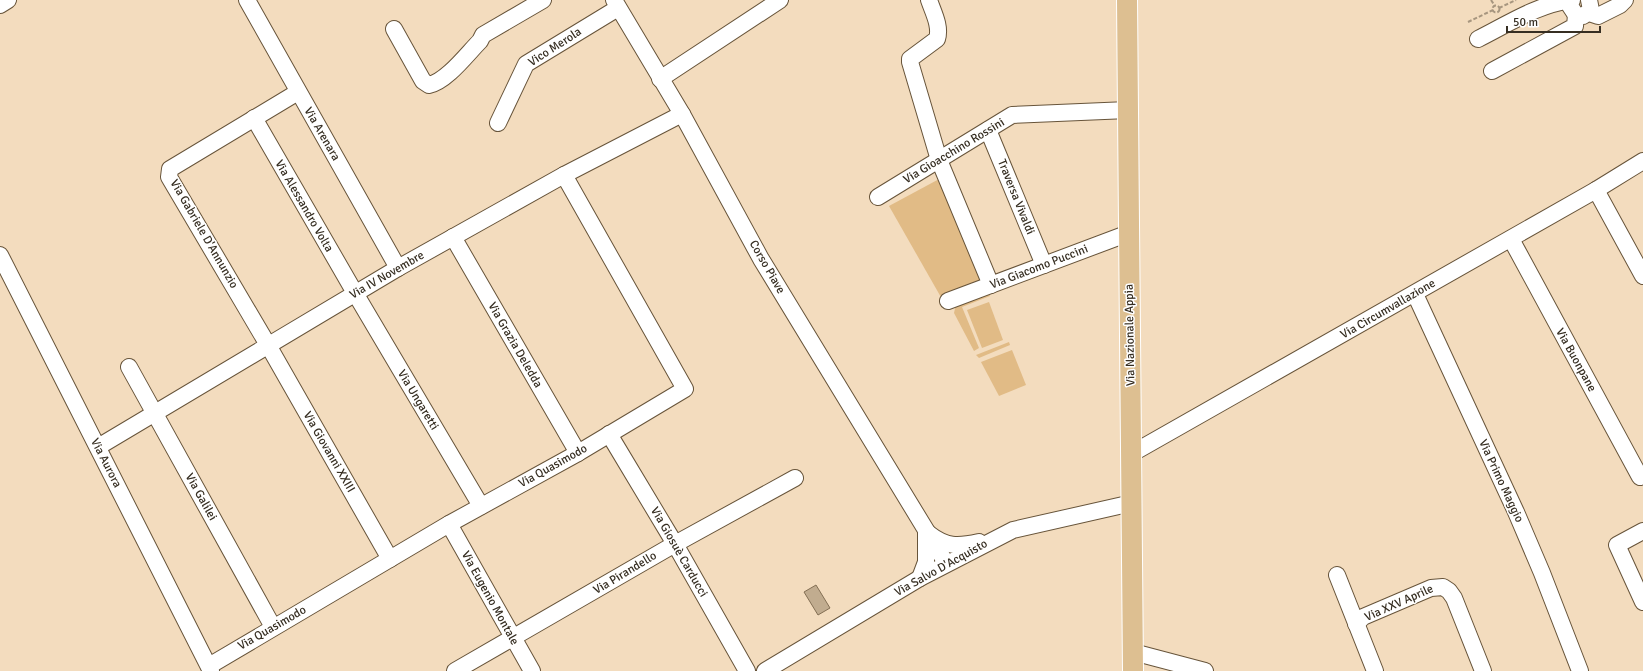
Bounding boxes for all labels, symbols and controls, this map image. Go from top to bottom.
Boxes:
scale bar [1507,8,1600,34]
text: 50 m [1513,15,1538,30]
street label: Vico Merola [526,24,584,70]
street label: Via Arenara [301,105,343,163]
street label: Via Gioacchino Rossini [901,115,1007,187]
street label: Via Alessandro Volta [271,157,337,255]
street label: Traversa Vivaldi [994,157,1038,237]
street label: Via Gabriele D'Annunzio [167,177,241,291]
street label: Corso Piave [746,238,788,296]
street label: Via Giacomo Puccini [988,241,1090,293]
street label: Via IV Novembre [347,248,427,302]
street label: Via Circumvallazione [1338,276,1438,342]
street label: Via Nazionale Appia [1122,284,1138,386]
street label: Via Grazia Deledda [484,300,546,390]
street label: Via Buonpane [1552,326,1600,394]
street label: Via Ungaretti [394,367,442,433]
street label: Via Giovanni XXIII [300,409,358,495]
street label: Via Aurora [87,436,125,490]
street label: Via Primo Maggio [1475,437,1527,525]
street label: Via Quasimodo [516,441,590,491]
street label: Via Galilei [182,471,220,523]
street label: Via Giosuè Carducci [647,504,711,600]
street label: Via Salvo D'Acquisto [892,536,990,600]
street label: Via Eugenio Montale [458,548,522,648]
street label: Via Pirandello [591,548,659,598]
street label: Via XXV Aprile [1362,581,1436,625]
street label: Via Quasimodo [235,602,309,654]

